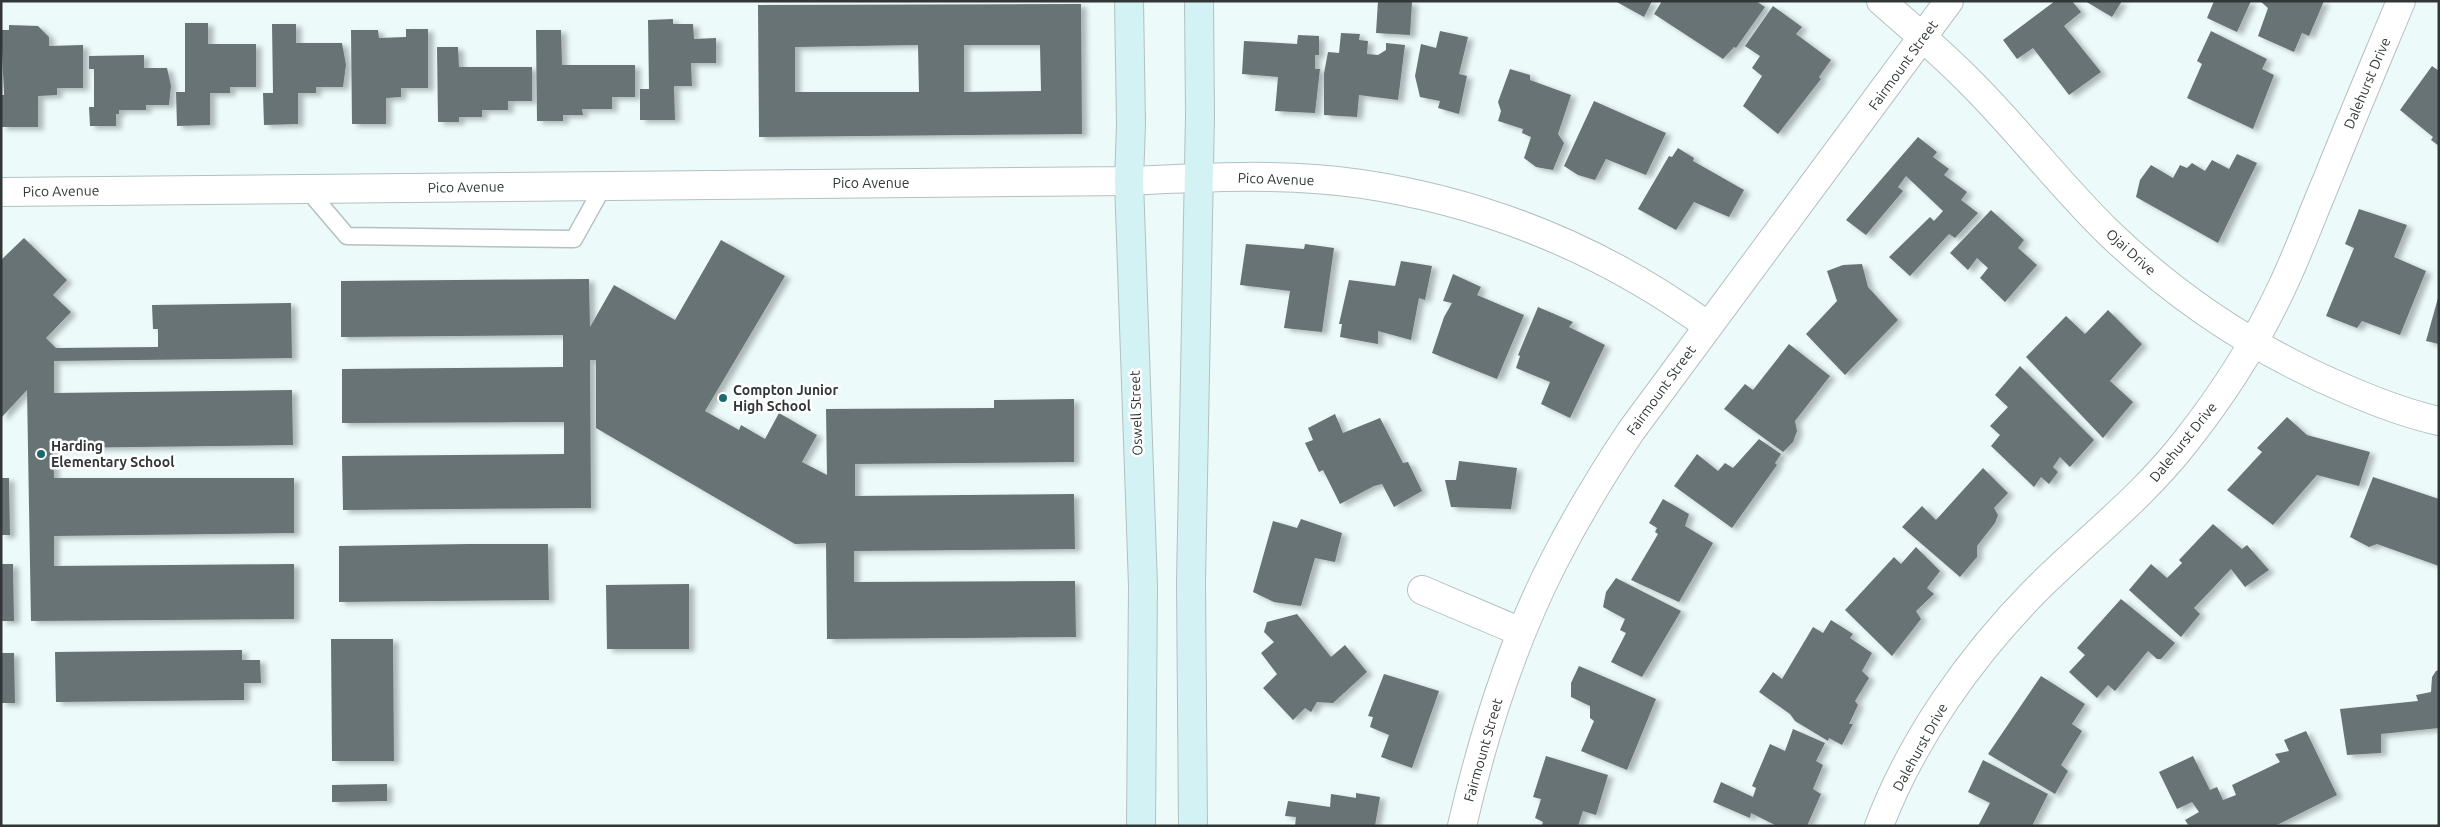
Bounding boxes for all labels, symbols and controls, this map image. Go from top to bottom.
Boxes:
street label: Fairmount Street [1865,17,1941,113]
street label: Dalehurst Drive [2341,35,2393,131]
street label: Pico Avenue [1237,170,1315,188]
street label: Pico Avenue [833,175,909,191]
street label: Pico Avenue [427,178,505,196]
street label: Pico Avenue [22,182,100,200]
street label: Ojai Drive [2103,226,2159,278]
street label: Fairmount Street [1623,342,1699,438]
street label: Oswell Street [1127,370,1145,456]
place label: Compton Junior High School [733,382,838,414]
marker: Compton Junior High School [717,392,729,404]
street label: Dalehurst Drive [2146,399,2220,485]
place label: Harding Elementary School [51,438,174,470]
marker: Harding Elementary School [35,448,47,460]
street label: Fairmount Street [1461,696,1506,804]
street label: Dalehurst Drive [1889,700,1951,794]

